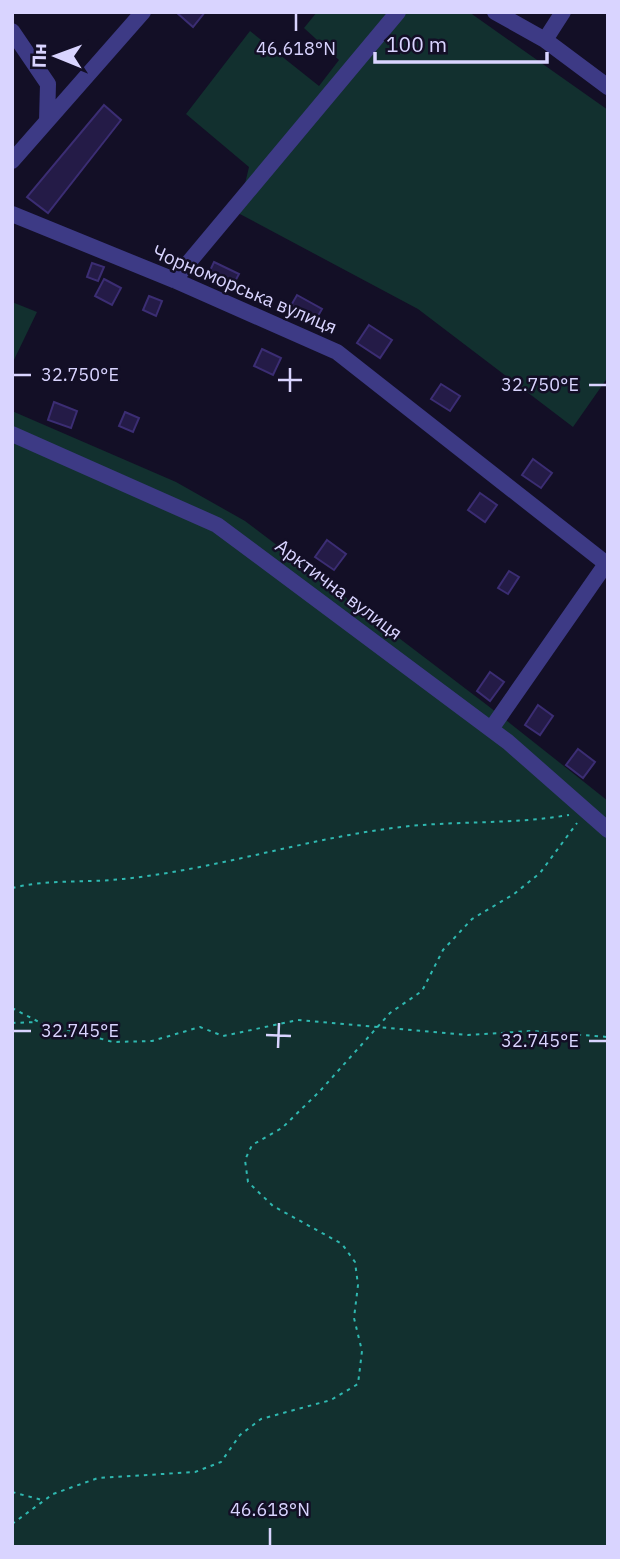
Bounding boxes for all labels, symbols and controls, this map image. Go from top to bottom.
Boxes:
north arrow [21,21,91,91]
scale bar [375,21,546,65]
text: 100 m [386,30,447,58]
text: 46.618°N [256,37,336,60]
text: Пн [27,43,51,68]
street label: Чорноморська вулиця [149,239,341,339]
text: 32.750°E [41,363,119,386]
text: 32.750°E [501,373,579,396]
street label: Арктична вулиця [271,533,407,645]
text: 32.745°E [41,1019,119,1042]
text: 32.745°E [501,1029,579,1052]
text: 46.618°N [230,1498,310,1521]

